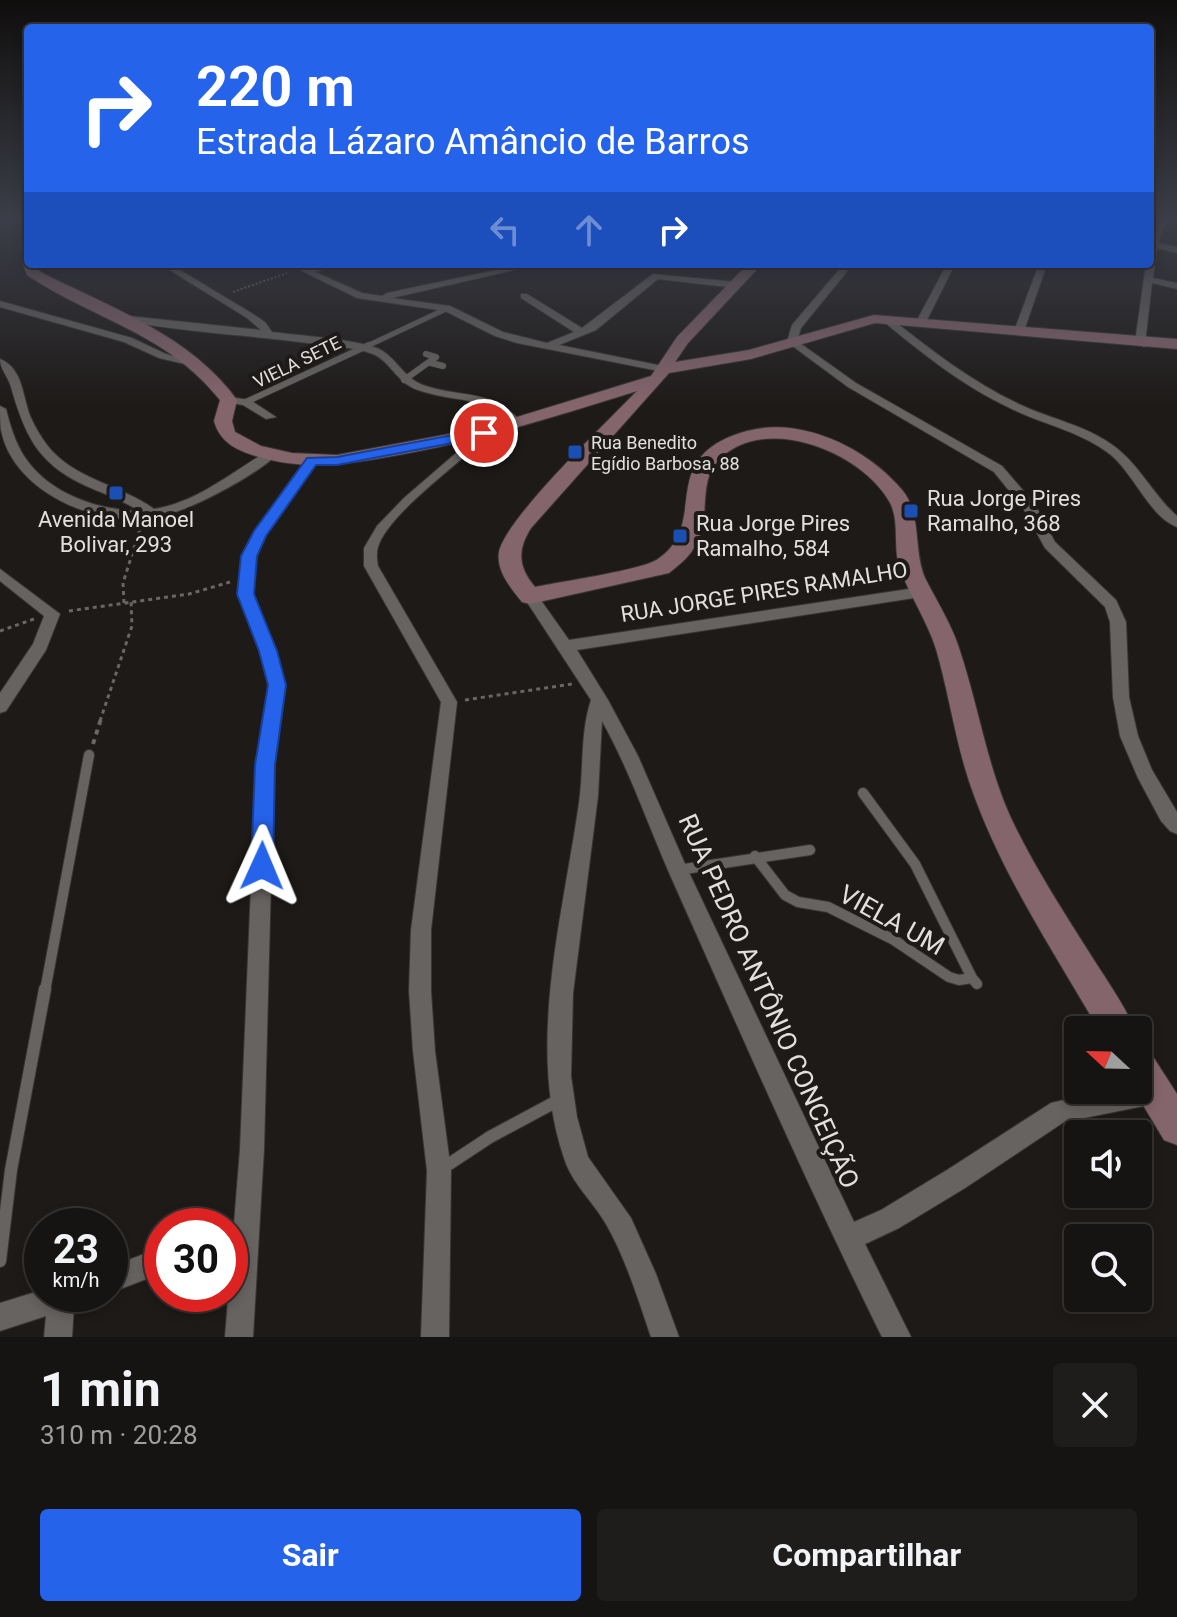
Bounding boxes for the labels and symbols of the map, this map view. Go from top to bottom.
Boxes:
street label: VIELA SETE [250,332,344,392]
pin [450,399,518,467]
place label: Rua Benedito Egídio Barbosa, 88 [591,432,740,474]
marker: Rua Benedito Egídio Barbosa, 88 [566,443,584,461]
marker: Avenida Manoel Bolivar, 293 [107,484,125,502]
place label: Rua Jorge Pires Ramalho, 368 [927,486,1081,536]
marker: Rua Jorge Pires Ramalho, 368 [902,502,920,520]
place label: Avenida Manoel Bolivar, 293 [38,507,194,557]
place label: Rua Jorge Pires Ramalho, 584 [696,511,850,561]
marker: Rua Jorge Pires Ramalho, 584 [671,527,689,545]
street label: RUA JORGE PIRES RAMALHO [619,557,909,627]
street label: RUA PEDRO ANTÔNIO CONCEIÇÃO [673,809,865,1193]
position arrow [220,824,304,908]
street label: VIELA UM [834,879,950,961]
north arrow [1064,1016,1152,1104]
speed limit sign: 30 [144,1208,248,1312]

